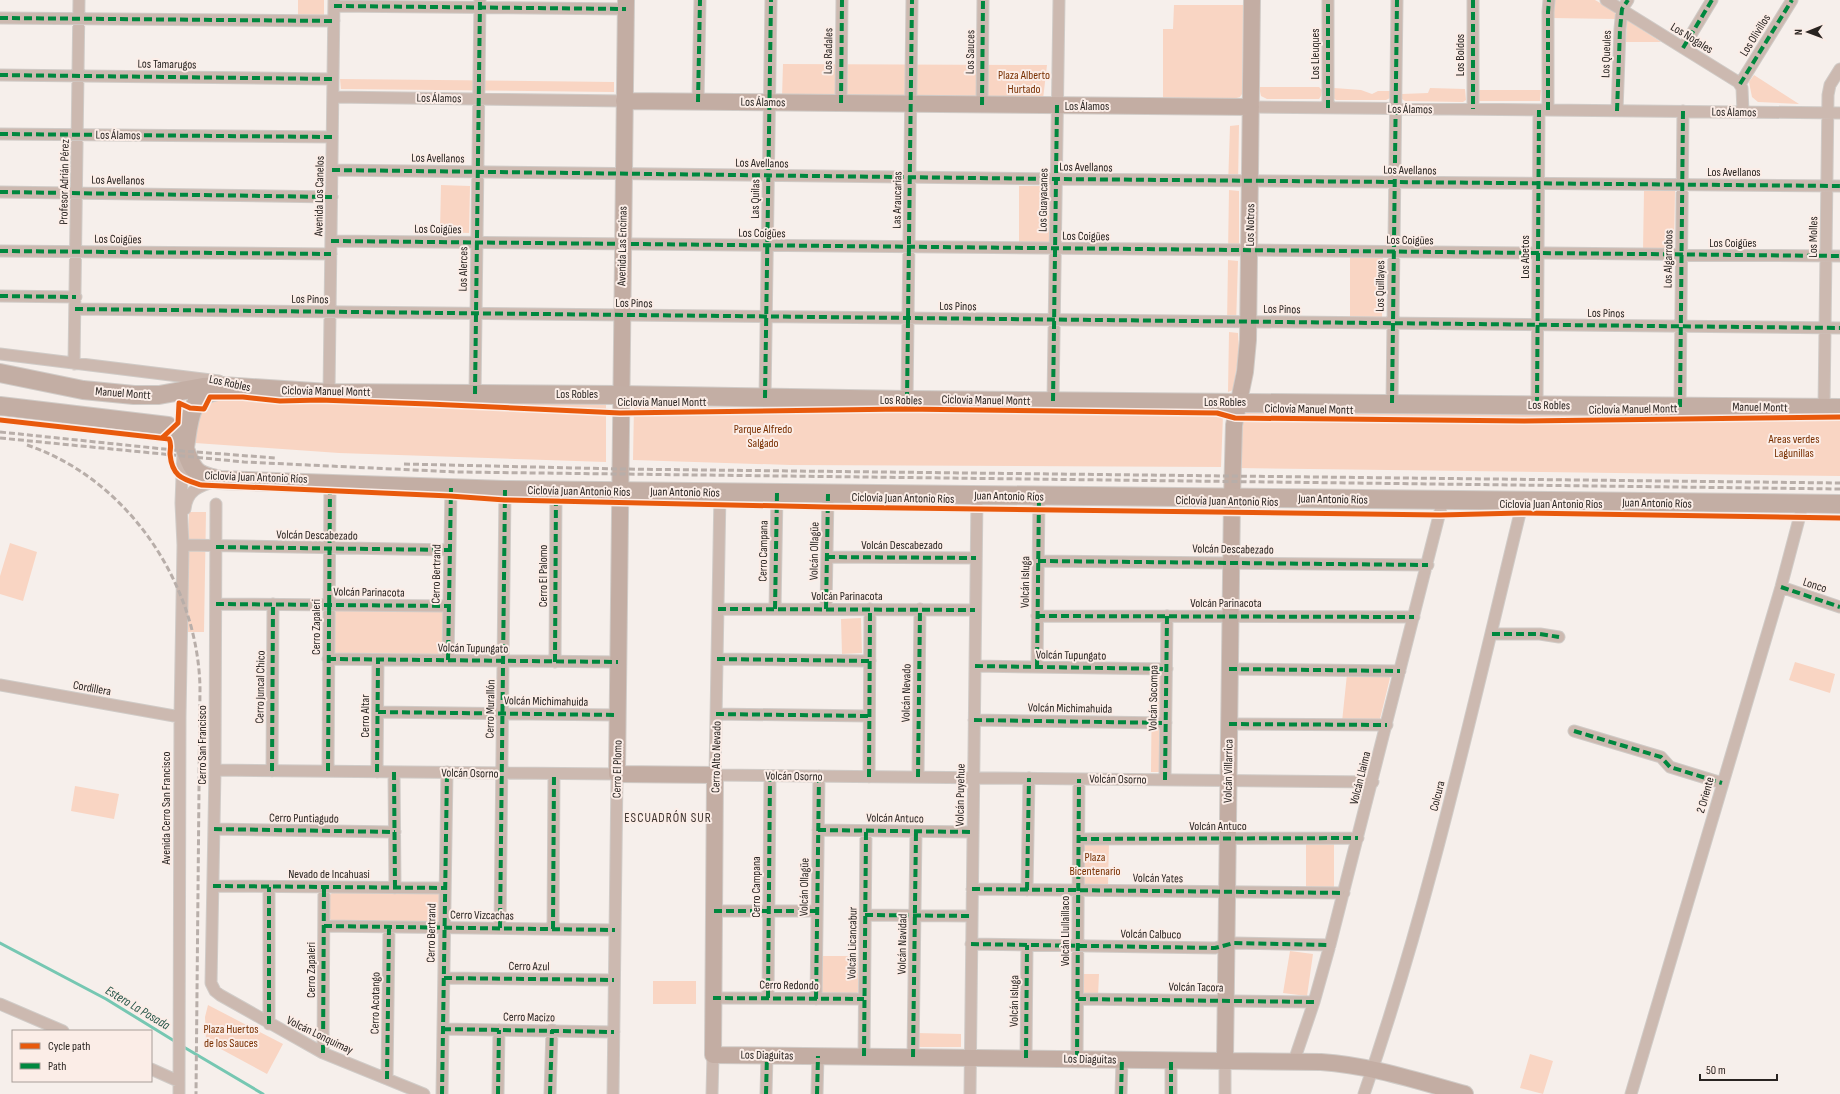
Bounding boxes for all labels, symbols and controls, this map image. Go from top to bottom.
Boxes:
street label: Los Olivillos [1737,11,1774,59]
north arrow [1788,12,1828,52]
street label: Los Nogales [1668,20,1716,57]
street label: Los Radales [821,28,836,74]
street label: Los Lleuques [1308,28,1323,80]
text: N [1792,29,1805,35]
street label: Los Sauces [963,30,978,74]
street label: Los Queules [1598,30,1615,78]
street label: Los Boldos [1453,34,1468,76]
street label: Los Tamarugos [137,56,197,73]
park label: Plaza Alberto Hurtado [998,68,1050,97]
street label: Los Álamos [417,91,461,106]
street label: Los Álamos [741,95,785,110]
street label: Los Álamos [1065,99,1109,114]
street label: Los Álamos [1388,102,1432,117]
street label: Los Álamos [1712,105,1756,120]
street label: Los Álamos [96,128,140,143]
street label: Profesor Adrián Pérez [56,138,73,225]
street label: Los Avellanos [411,151,465,166]
street label: Avenida Los Canelos [311,156,328,237]
street label: Los Avellanos [735,156,789,171]
street label: Los Avellanos [1059,160,1113,175]
street label: Los Avellanos [1383,163,1437,178]
street label: Los Avellanos [1707,165,1761,180]
street label: Los Guayacanes [1035,168,1052,232]
street label: Las Araucarias [890,171,905,229]
street label: Los Avellanos [91,173,145,188]
street label: Las Quilas [748,179,763,219]
street label: Los Notros [1243,203,1258,247]
street label: Avenida Las Encinas [614,206,631,287]
street label: Los Molles [1806,216,1821,258]
street label: Los Coigües [414,222,462,237]
street label: Los Coigües [738,226,786,241]
street label: Los Coigües [1062,229,1110,244]
street label: Los Algarrobos [1660,230,1677,288]
street label: Los Coigües [94,232,142,247]
street label: Los Coigües [1386,233,1434,248]
street label: Los Abetos [1518,235,1533,279]
street label: Los Coigües [1709,236,1757,251]
street label: Los Alerces [456,246,471,292]
street label: Los Quillayes [1373,260,1388,312]
street label: Los Pinos [291,292,329,307]
street label: Los Pinos [615,296,653,311]
street label: Los Pinos [939,299,977,314]
street label: Los Pinos [1263,302,1301,317]
street label: Los Pinos [1587,306,1625,321]
street label: Los Robles [208,372,252,395]
street label: Ciclovía Manuel Montt [281,383,371,400]
street label: Manuel Montt [95,384,152,403]
street label: Los Robles [556,387,598,402]
street label: Ciclovía Manuel Montt [941,392,1031,409]
street label: Los Robles [880,393,922,408]
street label: Ciclovía Manuel Montt [618,395,707,410]
street label: Los Robles [1204,395,1246,410]
street label: Los Robles [1528,398,1570,413]
street label: Manuel Montt [1732,400,1788,415]
street label: Ciclovía Manuel Montt [1264,401,1354,418]
street label: Ciclovía Manuel Montt [1588,401,1678,418]
park label: Parque Alfredo Salgado [734,422,792,451]
park label: Areas verdes Lagunillas [1767,432,1820,461]
street label: Ciclovía Juan Antonio Ríos [204,468,308,487]
street label: Ciclovía Juan Antonio Ríos [527,483,631,500]
street label: Juan Antonio Ríos [649,484,720,501]
street label: Juan Antonio Ríos [973,488,1044,505]
street label: Ciclovía Juan Antonio Ríos [851,490,955,507]
street label: Juan Antonio Ríos [1297,491,1368,508]
street label: Ciclovía Juan Antonio Ríos [1175,493,1279,510]
street label: Juan Antonio Ríos [1621,495,1692,512]
street label: Ciclovía Juan Antonio Ríos [1500,497,1602,512]
street label: Cerro Campana [755,520,772,582]
street label: Volcán Ollagüe [806,522,823,580]
street label: Volcán Descabezado [276,527,358,544]
street label: Volcán Descabezado [861,538,943,553]
street label: Volcán Descabezado [1192,541,1274,558]
street label: Cerro Bertrand [428,544,445,604]
street label: Cerro El Palomo [536,545,551,607]
street label: Volcán Isluga [1018,556,1033,608]
street label: Lonco [1801,575,1829,596]
street label: Volcán Parinacota [333,584,405,601]
street label: Volcán Parinacota [811,589,883,604]
street label: Volcán Parinacota [1190,596,1262,611]
street label: Cerro Zapaleri [309,599,324,655]
street label: Volcán Tupungato [438,640,508,657]
street label: Volcán Tupungato [1036,647,1106,664]
street label: Cerro Juncal Chico [252,650,269,724]
street label: Volcán Nevado [898,664,915,722]
street label: Volcán Socompa [1145,665,1162,731]
street label: Cordillera [72,678,112,699]
street label: Cerro Murallón [482,680,499,738]
street label: Volcán Michimahuida [504,693,589,710]
street label: Cerro Altar [358,694,373,738]
street label: Volcán Michimahuida [1028,700,1113,717]
street label: Cerro San Francisco [195,705,210,785]
street label: Cerro Alto Nevado [708,721,725,793]
street label: Volcán Villarrica [1220,739,1237,803]
street label: Cerro El Plomo [609,740,626,798]
street label: Volcán Llaima [1347,750,1374,806]
street label: Avenida Cerro San Francisco [159,752,174,865]
street label: Volcán Puyehue [952,763,969,827]
street label: Volcán Osorno [441,766,499,781]
street label: Volcán Osorno [765,769,823,784]
street label: Volcán Osorno [1089,772,1147,787]
street label: 2 Oriente [1693,775,1718,815]
street label: Colcura [1427,779,1449,813]
street label: Cerro Puntiagudo [269,810,339,827]
district label: ESCUADRÓN SUR [624,810,712,826]
street label: Volcán Antuco [866,810,924,827]
street label: Volcán Antuco [1189,819,1247,834]
park label: Plaza Bicentenario [1069,850,1121,879]
street label: Cerro Campana [749,856,764,918]
street label: Volcán Ollagüe [796,858,813,916]
street label: Nevado de Incahuasi [288,867,370,882]
street label: Volcán Yates [1133,871,1183,886]
street label: Volcán Llullaillaco [1058,896,1073,966]
street label: Cerro Bertrand [423,903,440,963]
street label: Volcán Licancabur [844,906,861,979]
street label: Cerro Vizcachas [450,907,514,924]
street label: Volcán Navidad [894,914,911,974]
street label: Volcán Calbuco [1120,926,1182,943]
street label: Cerro Zapaleri [304,942,319,998]
street label: Cerro Azul [508,959,550,974]
street label: Cerro Acotango [367,972,384,1034]
street label: Volcán Isluga [1007,975,1022,1027]
street label: Cerro Redondo [759,977,819,994]
street label: Volcán Tacora [1168,980,1224,995]
water label: Estero La Posada [102,982,173,1034]
street label: Cerro Macizo [503,1010,555,1025]
street label: Volcán Lonquimay [284,1013,356,1058]
park label: Plaza Huertos de los Sauces [203,1022,259,1051]
legend [12,1030,152,1082]
text: Cycle path [48,1039,90,1054]
street label: Los Diaguitas [740,1048,794,1063]
street label: Los Diaguitas [1063,1052,1117,1067]
scale bar [1700,1056,1777,1082]
text: Path [48,1059,66,1074]
text: 50 m [1706,1063,1726,1078]

